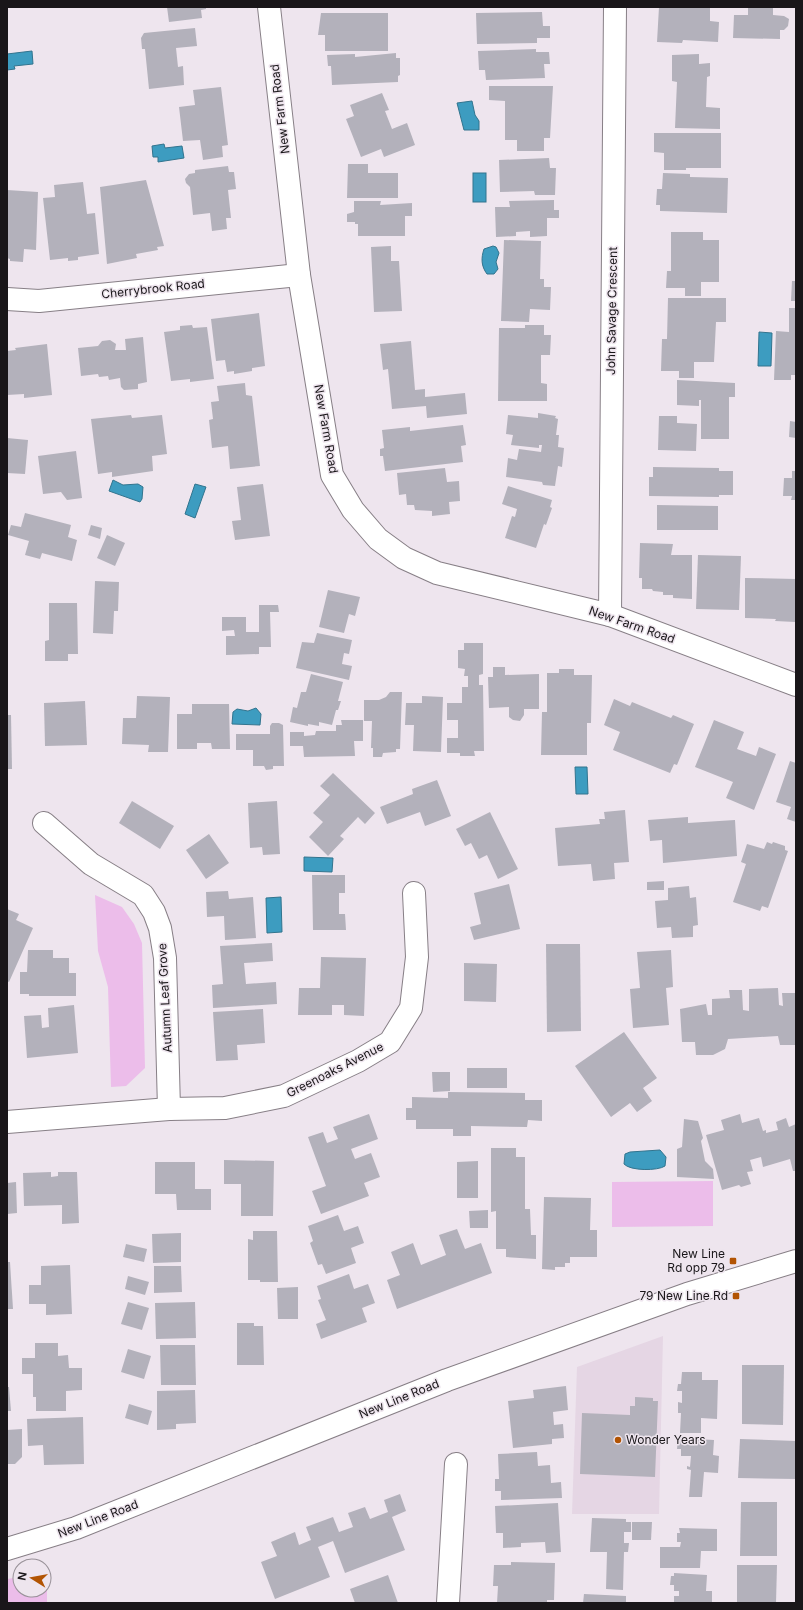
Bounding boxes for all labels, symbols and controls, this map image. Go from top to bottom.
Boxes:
street label: New Farm Road [267,63,292,155]
street label: John Savage Crescent [603,247,620,375]
street label: Cherrybrook Road [100,276,205,301]
street label: New Farm Road [311,383,342,475]
street label: New Farm Road [587,603,677,646]
street label: Autumn Leaf Grove [154,943,175,1053]
street label: Greenoaks Avenue [284,1039,386,1100]
place label: New Line Rd opp 79 [667,1246,725,1275]
marker: New Line Rd opp 79 [728,1256,738,1266]
place label: 79 New Line Rd [639,1288,728,1303]
marker: 79 New Line Rd [731,1291,741,1301]
street label: New Line Road [357,1376,441,1421]
place label: Wonder Years [626,1432,706,1447]
marker: Wonder Years [613,1435,623,1445]
street label: New Line Road [55,1496,140,1541]
north arrow [12,1558,52,1598]
text: N [15,1571,30,1582]

